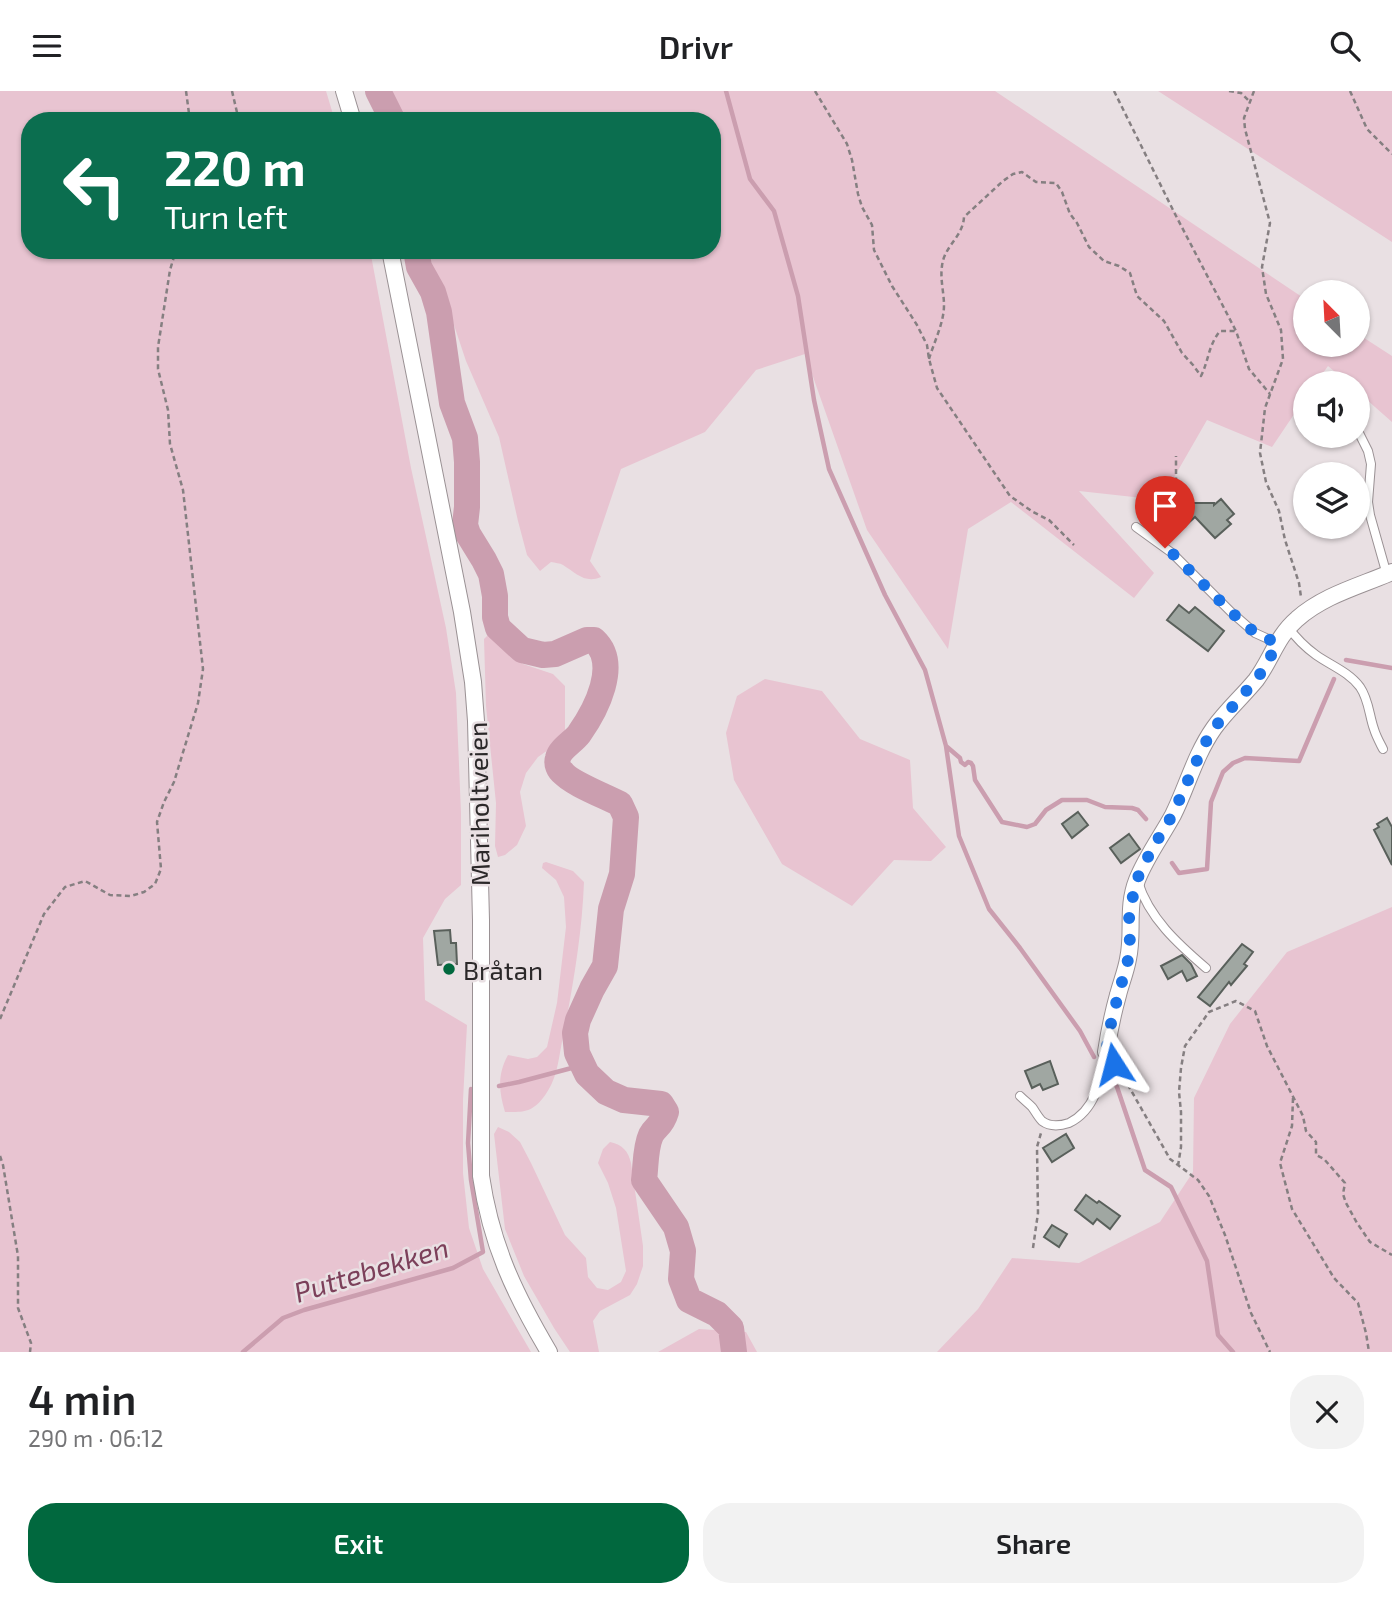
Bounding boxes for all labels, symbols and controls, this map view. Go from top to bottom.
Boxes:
icon: menu [28,27,66,65]
text: Drivr [659,27,733,65]
icon: search [1326,27,1364,65]
text: 220 m [164,137,306,196]
icon: left [49,140,140,231]
text: Turn left [164,197,288,235]
north arrow [1293,280,1370,357]
map controls [1293,280,1370,539]
button: sound [1293,371,1370,448]
button: layers [1293,462,1370,539]
pin [1135,476,1195,548]
icon: arrive [1146,487,1184,525]
street label: Mariholtveien [461,722,495,886]
place label: Bråtan [463,954,543,985]
marker: Bråtan [441,961,457,977]
position arrow [1077,1027,1151,1101]
water label: Puttebekken [290,1229,452,1309]
text: 4 min [28,1373,137,1423]
button: close [1290,1375,1364,1449]
text: 290 m · 06:12 [28,1424,163,1452]
button: Exit [28,1503,689,1583]
button: Share [703,1503,1364,1583]

